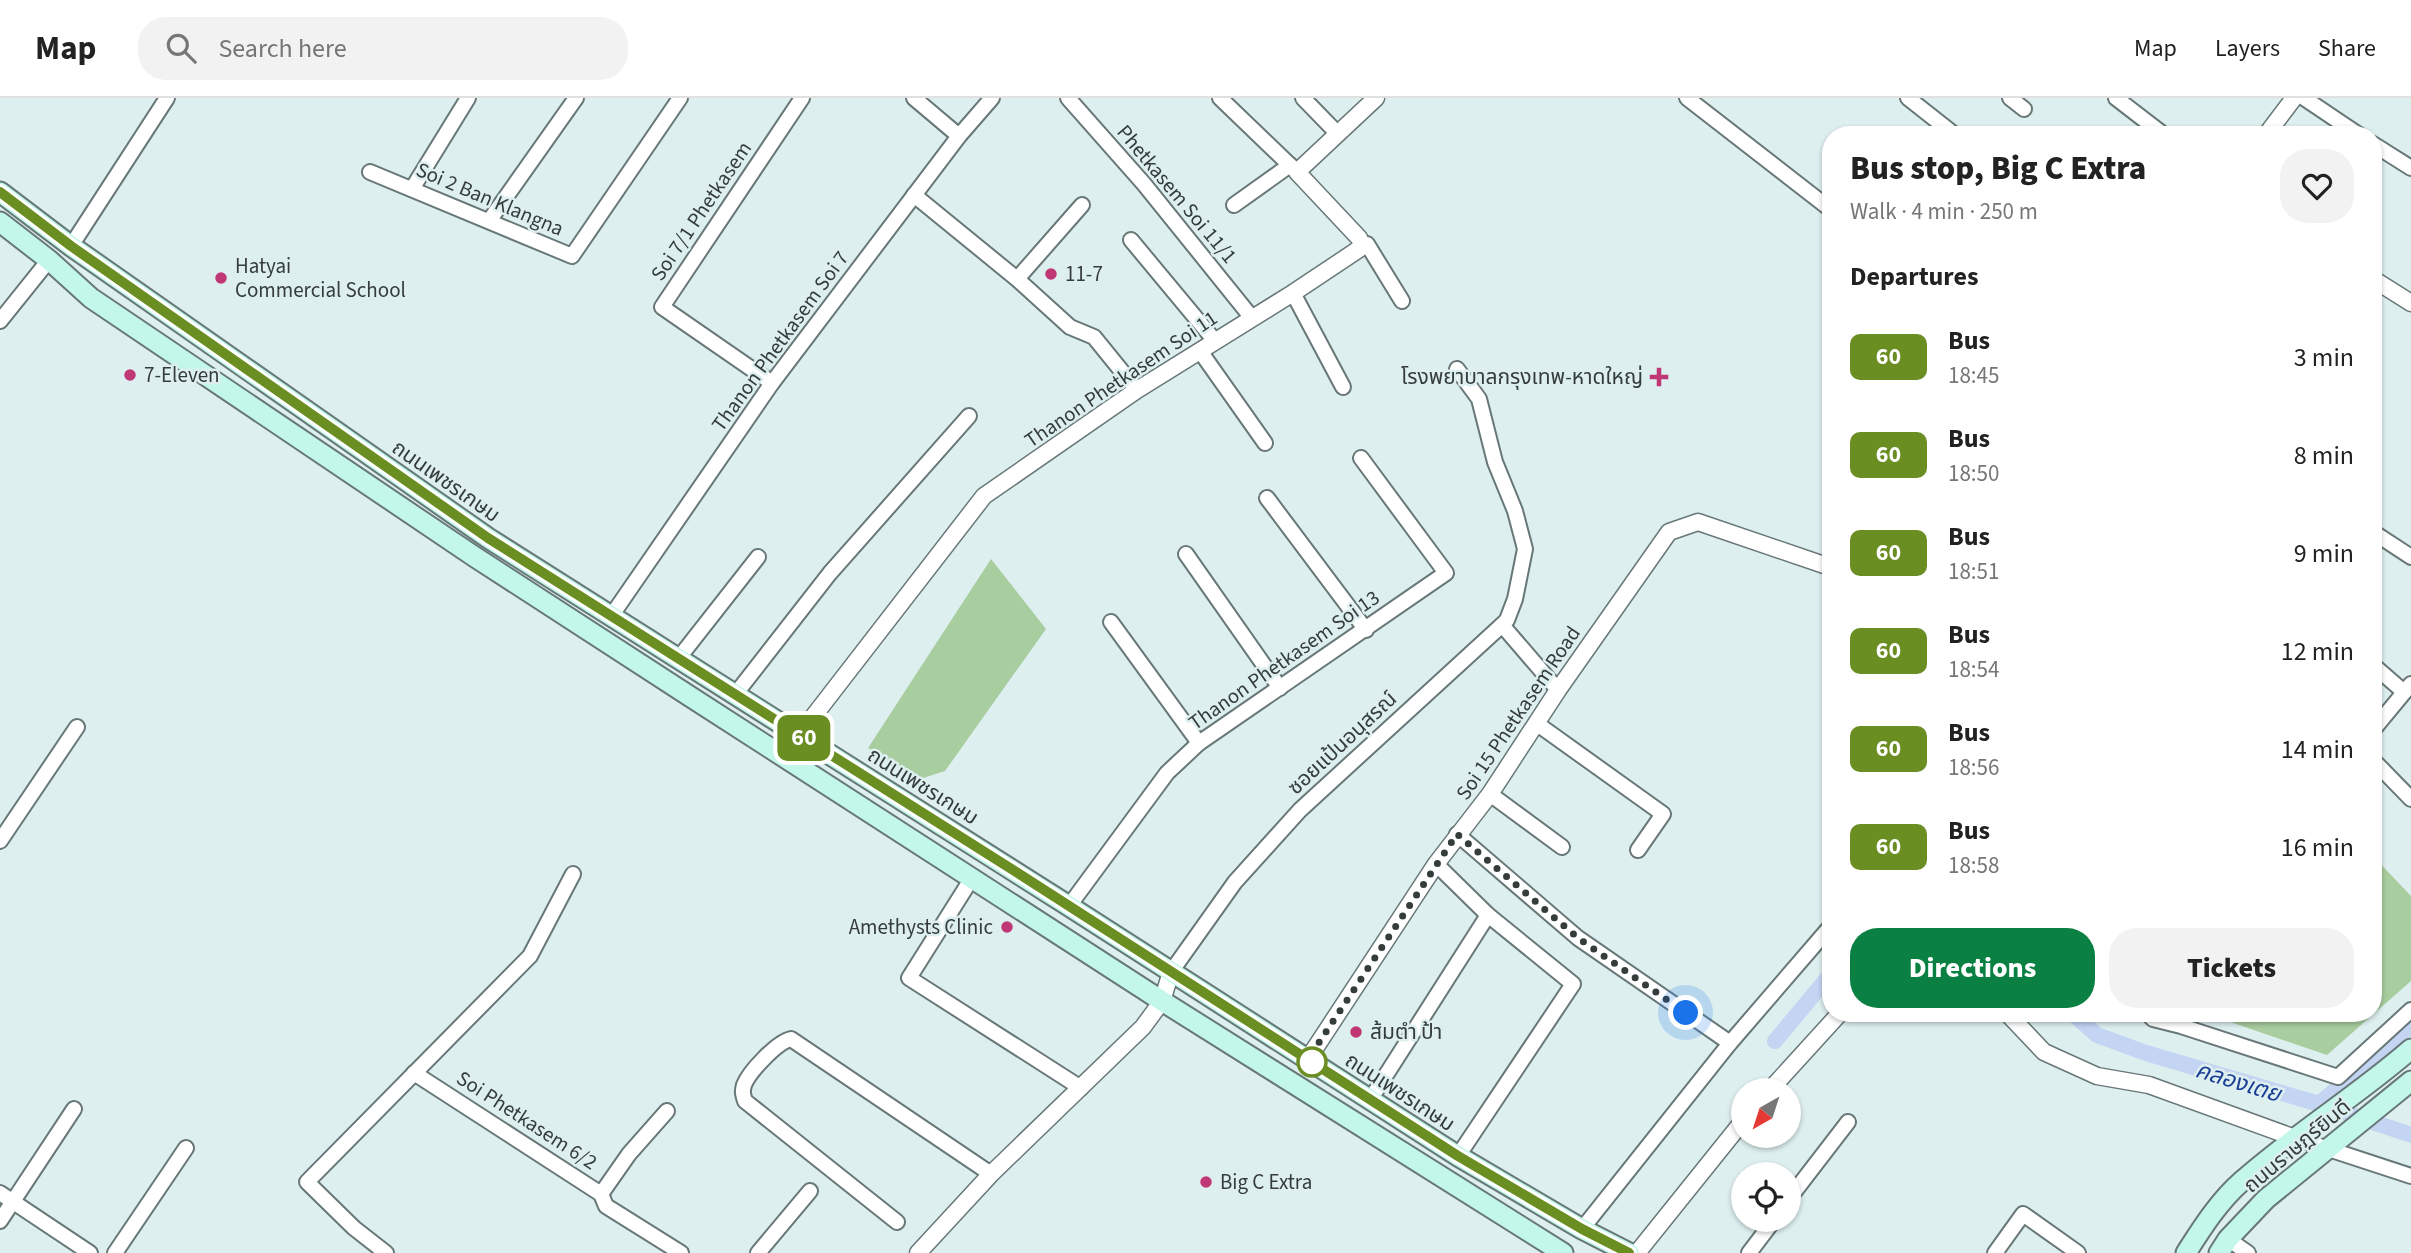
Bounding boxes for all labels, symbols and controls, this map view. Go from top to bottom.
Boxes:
search box [138,17,628,80]
text: Map [35,25,96,72]
icon: search [162,29,200,67]
text: Search here [218,30,347,67]
text: Map [2134,31,2177,66]
text: Layers [2215,31,2280,66]
text: Share [2318,31,2376,66]
street label: Phetkasem Soi 11/1 [1110,118,1244,270]
street label: Soi 7/1 Phetkasem [643,135,759,287]
text: Bus stop, Big C Extra [1850,145,2146,192]
button: heart [2280,149,2354,223]
street label: Soi 2 Ban Klangna [412,154,568,244]
text: Walk · 4 min · 250 m [1850,195,2038,228]
street label: Thanon Phetkasem Soi 7 [704,245,856,437]
place label: Hatyai Commercial School [235,251,406,305]
text: Departures [1850,258,1978,295]
place label: 11-7 [1065,259,1103,289]
marker: 11-7 [1043,266,1059,282]
marker: Hatyai Commercial School [213,270,229,286]
street label: Thanon Phetkasem Soi 11 [1019,303,1223,455]
text: Bus [1948,322,1990,359]
text: 60 [1876,339,1901,374]
text: 3 min [2294,339,2354,376]
text: 18:45 [1948,359,1999,392]
place label: 7-Eleven [144,360,220,390]
place label: โรงพยาบาลกรุงเทพ-หาดใหญ่ [1401,362,1643,392]
marker: 7-Eleven [122,367,138,383]
marker: โรงพยาบาลกรุงเทพ-หาดใหญ่ [1649,367,1669,387]
text: Bus [1948,420,1990,457]
street label: ถนนเพชรเกษม [386,433,506,529]
text: 60 [1876,437,1901,472]
text: 8 min [2294,437,2354,474]
text: 18:50 [1948,457,1999,490]
text: Bus [1948,518,1990,555]
text: 60 [1876,535,1901,570]
text: 9 min [2294,535,2354,572]
text: 18:51 [1948,555,1999,588]
street label: Thanon Phetkasem Soi 13 [1182,583,1386,737]
text: Bus [1948,616,1990,653]
street label: Soi 15 Phetkasem Road [1448,620,1588,806]
text: 60 [1876,633,1901,668]
text: 12 min [2281,633,2354,670]
text: 18:54 [1948,653,1999,686]
street label: ซอยแป้นอนุสรณ์ [1281,684,1403,802]
text: Bus [1948,714,1990,751]
line badge: 60 [772,715,836,761]
text: 60 [791,720,817,755]
text: 60 [1876,731,1901,766]
text: 14 min [2281,731,2354,768]
street label: ถนนเพชรเกษม [862,740,984,832]
text: 18:56 [1948,751,1999,784]
text: Bus [1948,812,1990,849]
text: 60 [1876,829,1901,864]
text: 16 min [2281,829,2354,866]
text: 18:58 [1948,849,1999,882]
place label: Amethysts Clinic [849,912,993,942]
marker: Amethysts Clinic [999,919,1015,935]
button: Directions [1850,928,2095,1008]
button: Tickets [2109,928,2354,1008]
your location [1668,995,1703,1030]
place label: ส้มตำ ป้า [1370,1017,1442,1047]
marker: ส้มตำ ป้า [1348,1024,1364,1040]
street label: ถนนเพชรเกษม [1339,1045,1461,1139]
unlabelled marker [1297,1047,1327,1077]
water label: คลองเตย [2191,1053,2286,1111]
street label: Soi Phetkasem 6/2 [451,1063,603,1177]
north arrow [1731,1078,1801,1148]
map controls [1731,1078,1801,1232]
street label: ถนนราษฎร์ยินดี [2237,1092,2357,1200]
button: locate [1731,1162,1801,1232]
place label: Big C Extra [1220,1167,1312,1197]
marker: Big C Extra [1198,1174,1214,1190]

